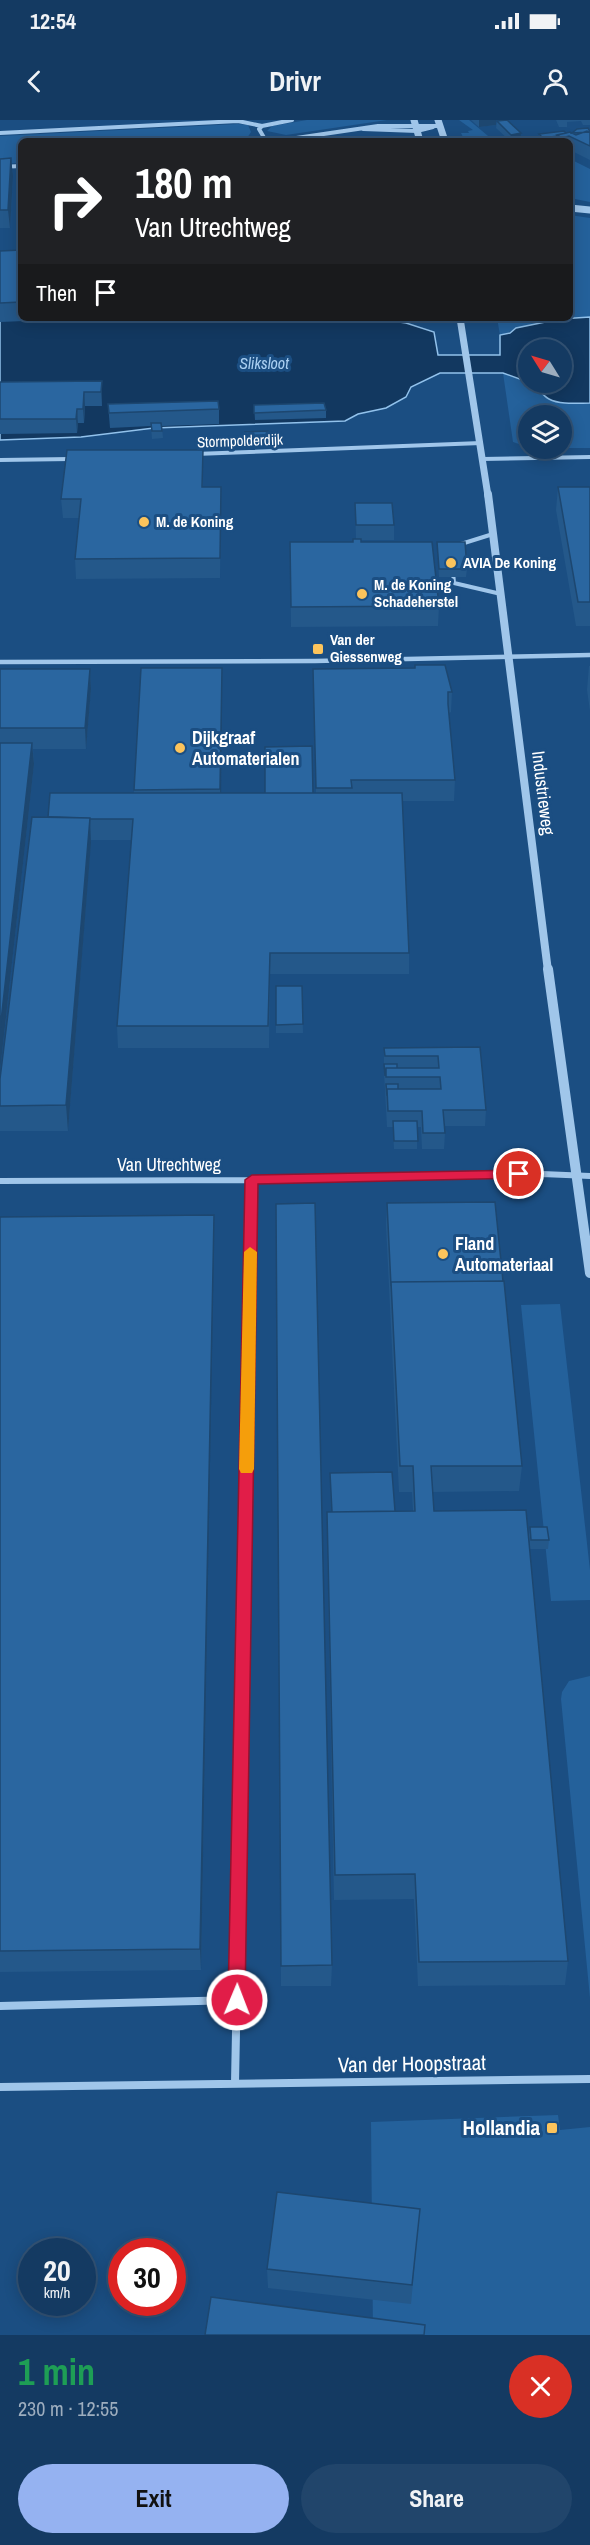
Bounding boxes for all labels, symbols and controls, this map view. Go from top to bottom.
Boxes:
text: 12:54 [30,6,76,36]
text: Drivr [269,63,321,99]
icon: back [18,65,51,98]
icon: person [539,65,572,98]
text: 180 m [135,155,233,211]
icon: right [36,162,114,240]
text: Van Utrechtweg [135,209,291,245]
icon: arrive [89,276,122,309]
text: Then [36,278,77,308]
north arrow [518,339,572,393]
map controls [518,339,572,459]
water label: Sliksloot [239,352,289,374]
button: layers [518,405,572,459]
street label: Stormpolderdijk [197,428,284,452]
place label: M. de Koning [156,511,234,532]
marker: M. de Koning [137,515,151,529]
place label: AVIA De Koning [463,552,556,573]
marker: AVIA De Koning [444,556,458,570]
place label: M. de Koning Schadeherstel [374,574,458,612]
marker: M. de Koning Schadeherstel [355,587,369,601]
place label: Van der Giessenweg [330,629,402,667]
marker: Van der Giessenweg [311,642,325,656]
place label: Dijkgraaf Automaterialen [192,725,299,771]
marker: Dijkgraaf Automaterialen [173,741,187,755]
street label: Industrieweg [526,749,561,837]
pin [493,1148,544,1199]
street label: Van Utrechtweg [117,1152,222,1177]
icon: arrive [502,1157,535,1190]
place label: Fland Automateriaal [455,1231,553,1277]
marker: Fland Automateriaal [436,1247,450,1261]
position arrow [205,1968,269,2032]
street label: Van der Hoopstraat [338,2048,486,2079]
place label: Hollandia [462,2113,540,2142]
marker: Hollandia [545,2121,559,2135]
speed limit sign: 30 [108,2238,186,2316]
text: 20 [43,2250,71,2290]
text: km/h [44,2282,70,2303]
text: 1 min [18,2348,95,2396]
button: close [509,2355,572,2418]
text: 230 m · 12:55 [18,2395,118,2422]
button: Exit [18,2464,289,2533]
button: Share [301,2464,572,2533]

